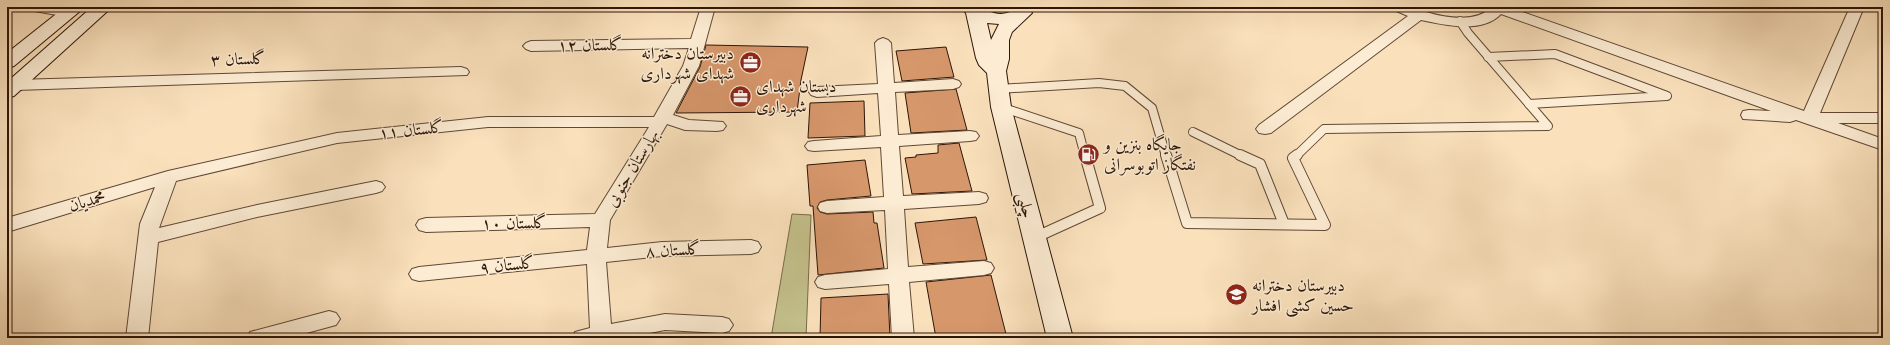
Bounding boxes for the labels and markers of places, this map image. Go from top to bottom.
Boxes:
place label: دبیرستان دخترانه شهدای شهرداری [640,42,734,85]
office icon: دبیرستان دخترانه شهدای شهرداری [737,50,763,76]
place label: دبستان شهدای شهرداری [756,75,836,118]
office icon: دبستان شهدای شهرداری [727,83,753,109]
place label: جایگاه بنزین و نفتگاز اتوبوسرانی [1102,133,1196,176]
fuel station icon: جایگاه بنزین و نفتگاز اتوبوسرانی [1075,141,1101,167]
place label: دبیرستان دخترانه حسین کشی افشار [1250,274,1354,318]
school or university icon: دبیرستان دخترانه حسین کشی افشار [1224,282,1250,308]

